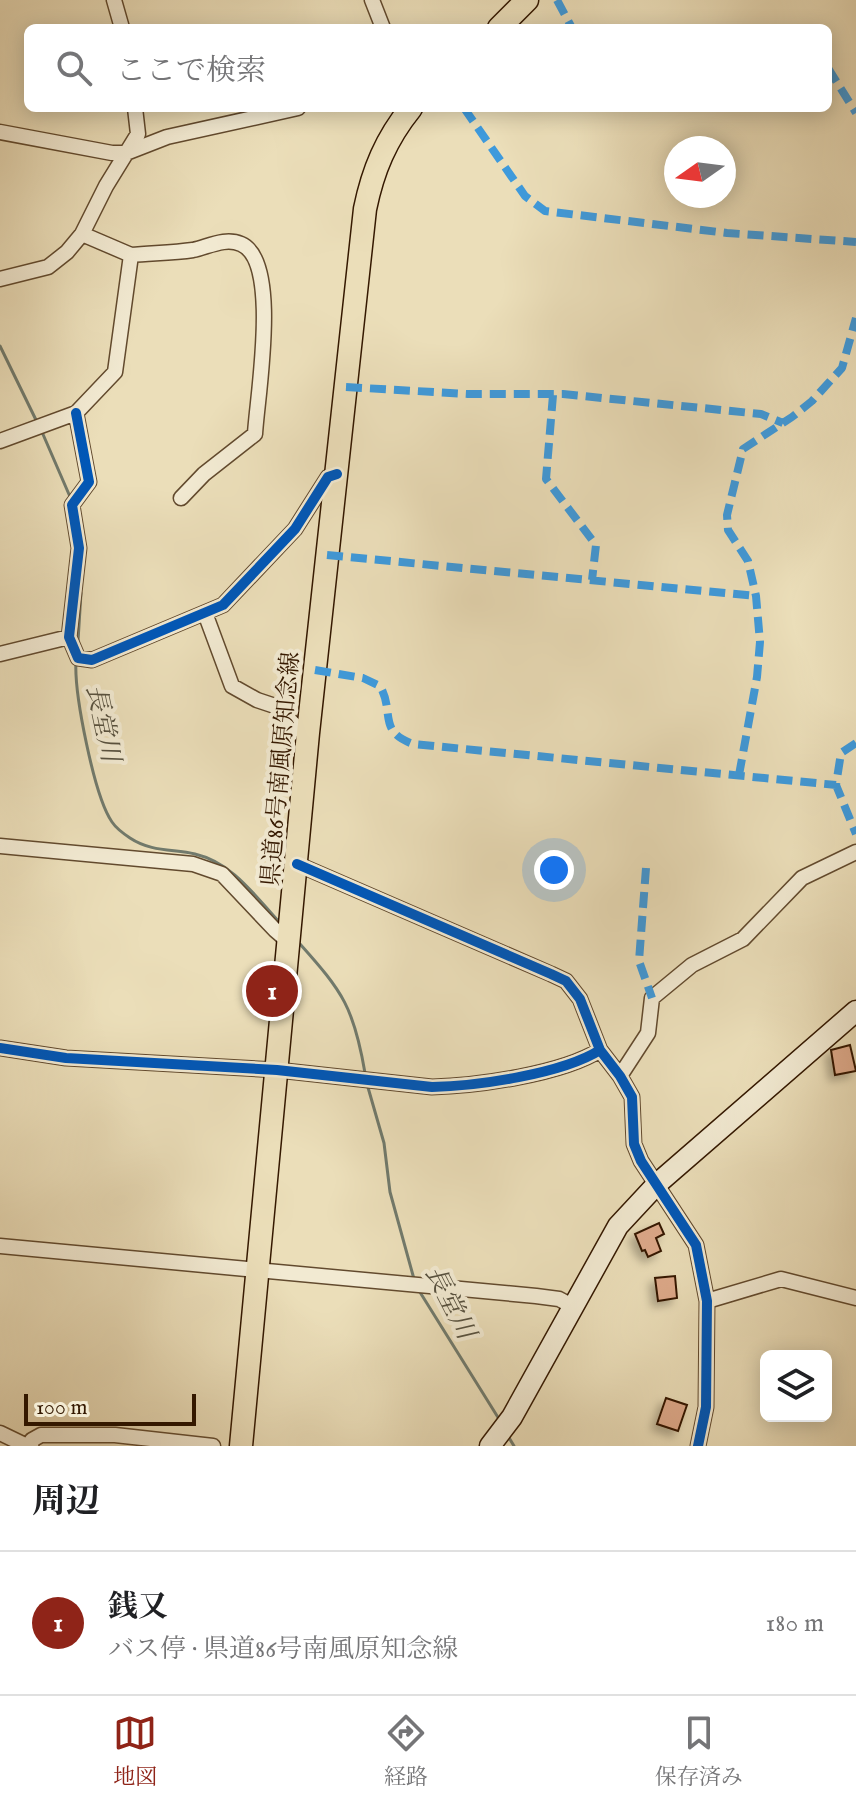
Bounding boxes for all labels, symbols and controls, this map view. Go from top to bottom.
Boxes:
search box [24,24,832,112]
icon: search [52,46,96,90]
text: ここで検索 [116,53,266,91]
north arrow [664,136,736,208]
street label: 県道86号南風原知念線 [256,650,307,888]
water label: 長堂川 [78,682,127,768]
your location [534,850,574,890]
pin: 1 [246,961,298,1021]
water label: 長堂川 [417,1260,483,1348]
map controls [760,1350,832,1422]
button: layers [760,1350,832,1422]
scale bar [24,1390,196,1426]
text: 100 m [36,1394,88,1422]
text: 周辺 [32,1481,100,1524]
text: 銭又 [108,1589,168,1627]
text: 1 [53,1607,63,1640]
text: 180 m [766,1607,824,1640]
text: バス停 · 県道86号南風原知念線 [108,1633,458,1666]
tab: 地図 [113,1711,157,1792]
tab: 経路 [384,1711,428,1792]
tab: 保存済み [655,1711,743,1792]

